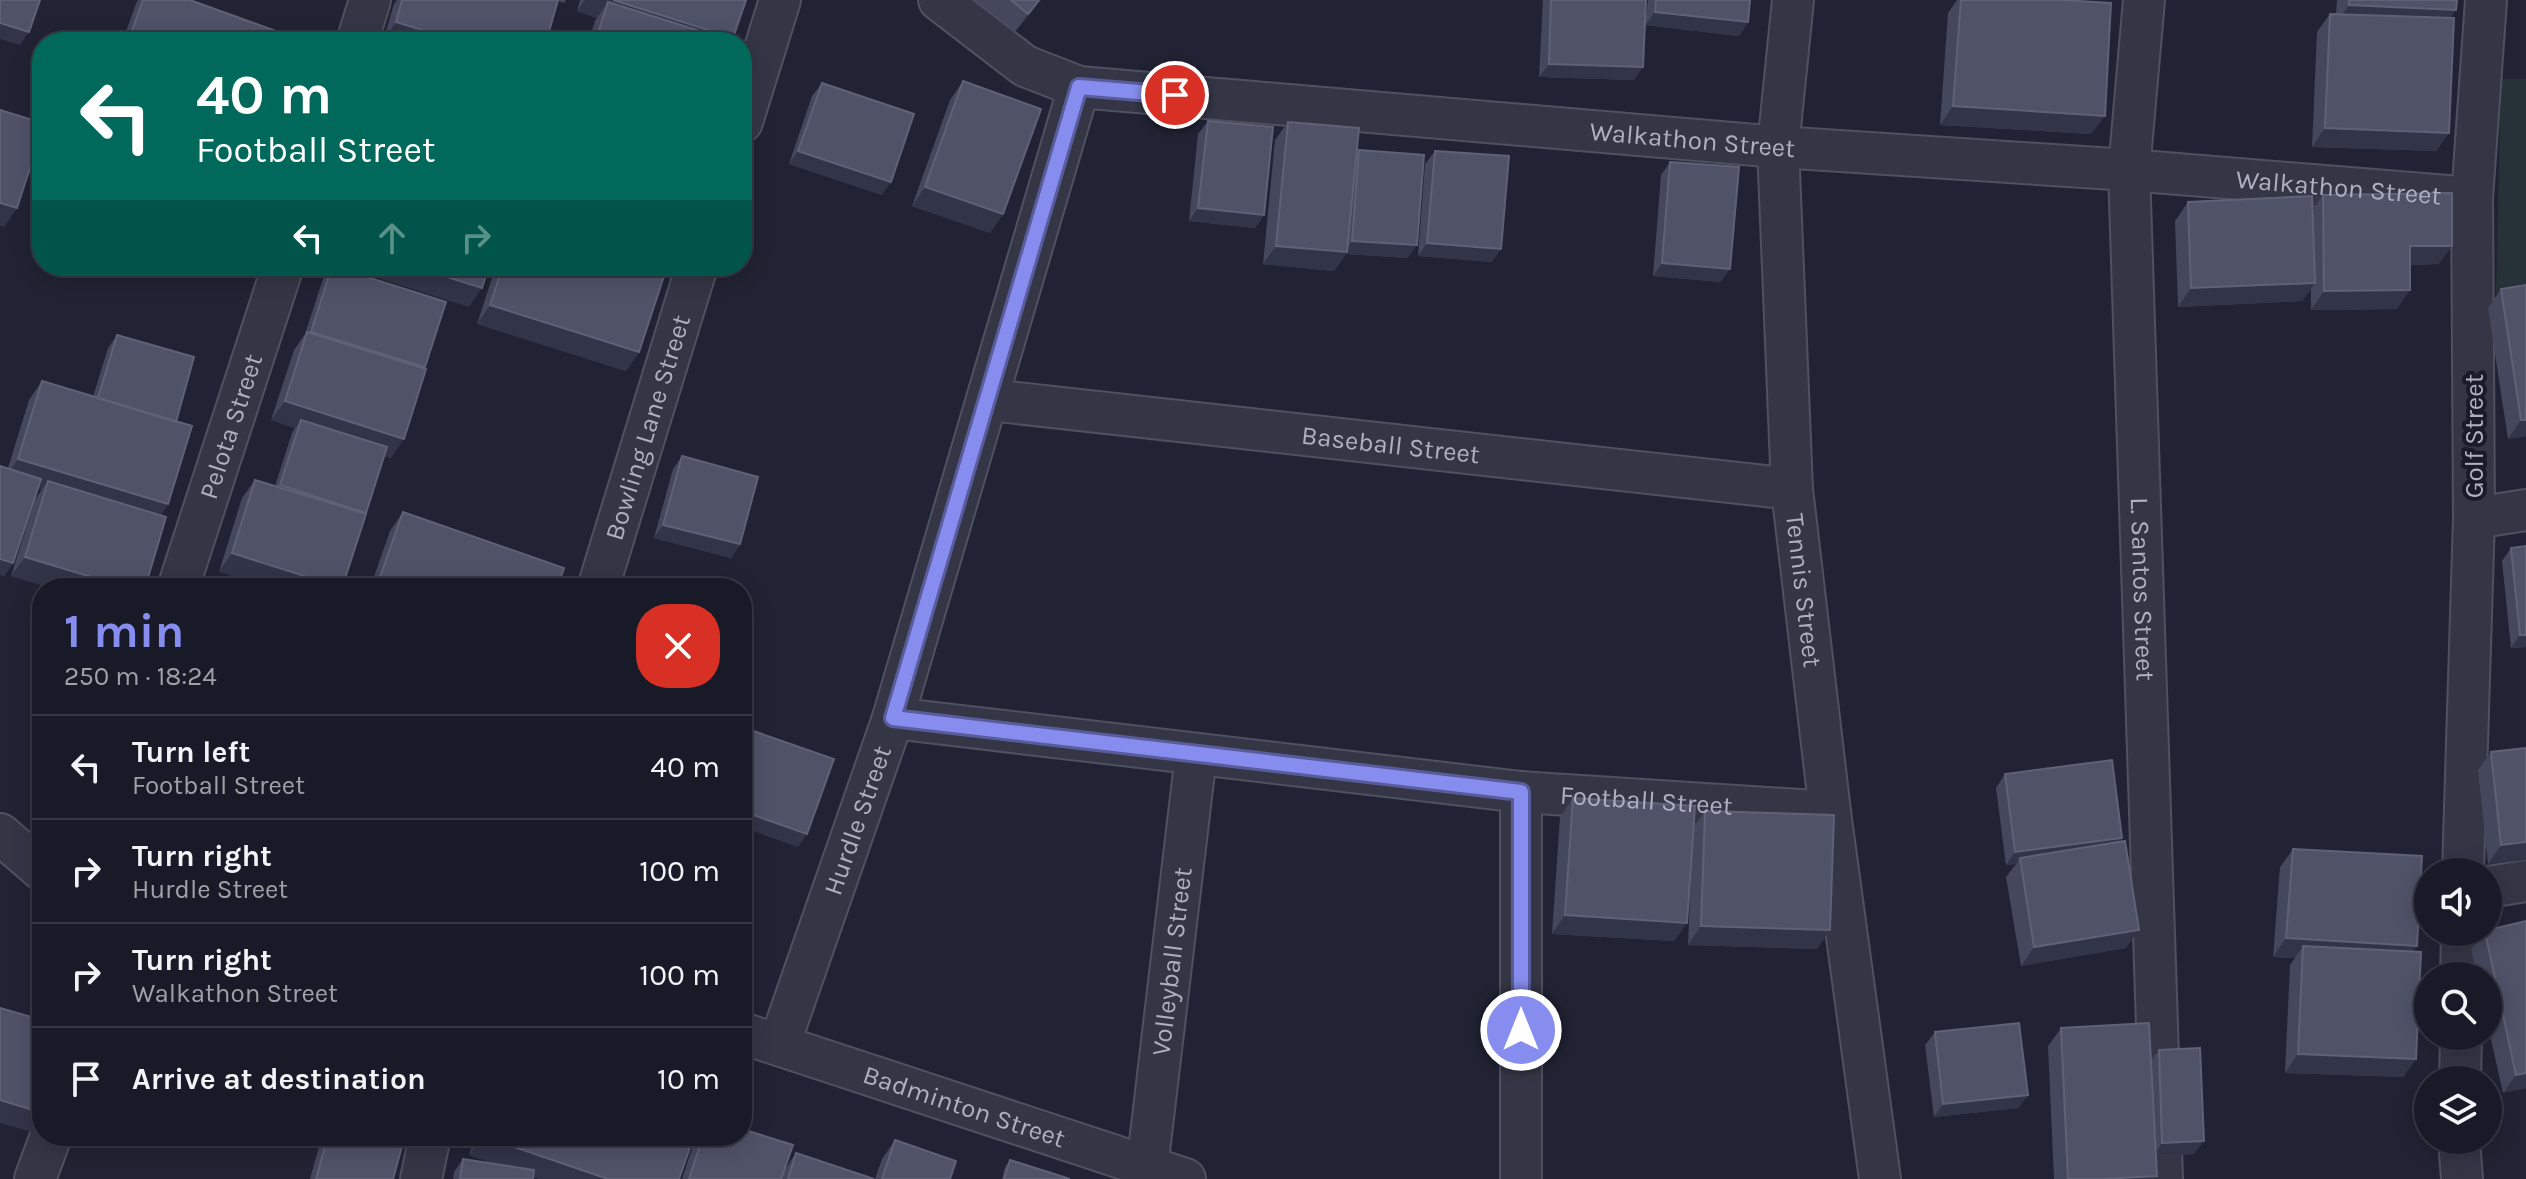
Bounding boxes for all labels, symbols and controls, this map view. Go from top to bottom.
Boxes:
pin [1141,61,1209,129]
text: 40 m [196,62,332,127]
icon: left [64,64,168,168]
icon: arrive [1153,73,1197,117]
street label: Walkathon Street [1588,116,1796,164]
text: Football Street [196,129,435,171]
street label: Walkathon Street [2235,164,2443,211]
icon: left [286,216,330,260]
icon: ahead [370,216,414,260]
icon: right [454,216,498,260]
street label: Bowling Lane Street [599,311,697,544]
street label: Pelota Street [193,350,269,503]
street label: Golf Street [2459,373,2490,498]
street label: Baseball Street [1300,420,1482,470]
street label: L. Santos Street [2124,497,2161,682]
street label: Tennis Street [1779,512,1828,669]
text: 1 min [64,603,184,659]
button: close [636,604,720,688]
text: 250 m · 18:24 [64,661,217,692]
text: Turn left [132,734,250,770]
street label: Hurdle Street [817,741,898,899]
icon: left [64,745,108,789]
text: 40 m [650,749,720,785]
text: Football Street [132,770,305,801]
street label: Football Street [1559,780,1734,822]
text: Turn right [132,838,272,874]
icon: right [64,849,108,893]
text: 100 m [639,853,720,889]
map controls [2414,858,2502,1154]
button: sound [2414,858,2502,946]
street label: Volleyball Street [1145,865,1199,1058]
text: Hurdle Street [132,874,288,905]
text: Turn right [132,942,272,978]
icon: right [64,953,108,997]
text: 100 m [639,957,720,993]
button: search [2414,962,2502,1050]
text: Walkathon Street [132,978,338,1009]
position arrow [1479,988,1563,1072]
icon: arrive [64,1057,108,1101]
street label: Badminton Street [859,1059,1069,1155]
text: Arrive at destination [132,1061,426,1097]
text: 10 m [657,1061,720,1097]
button: layers [2414,1066,2502,1154]

